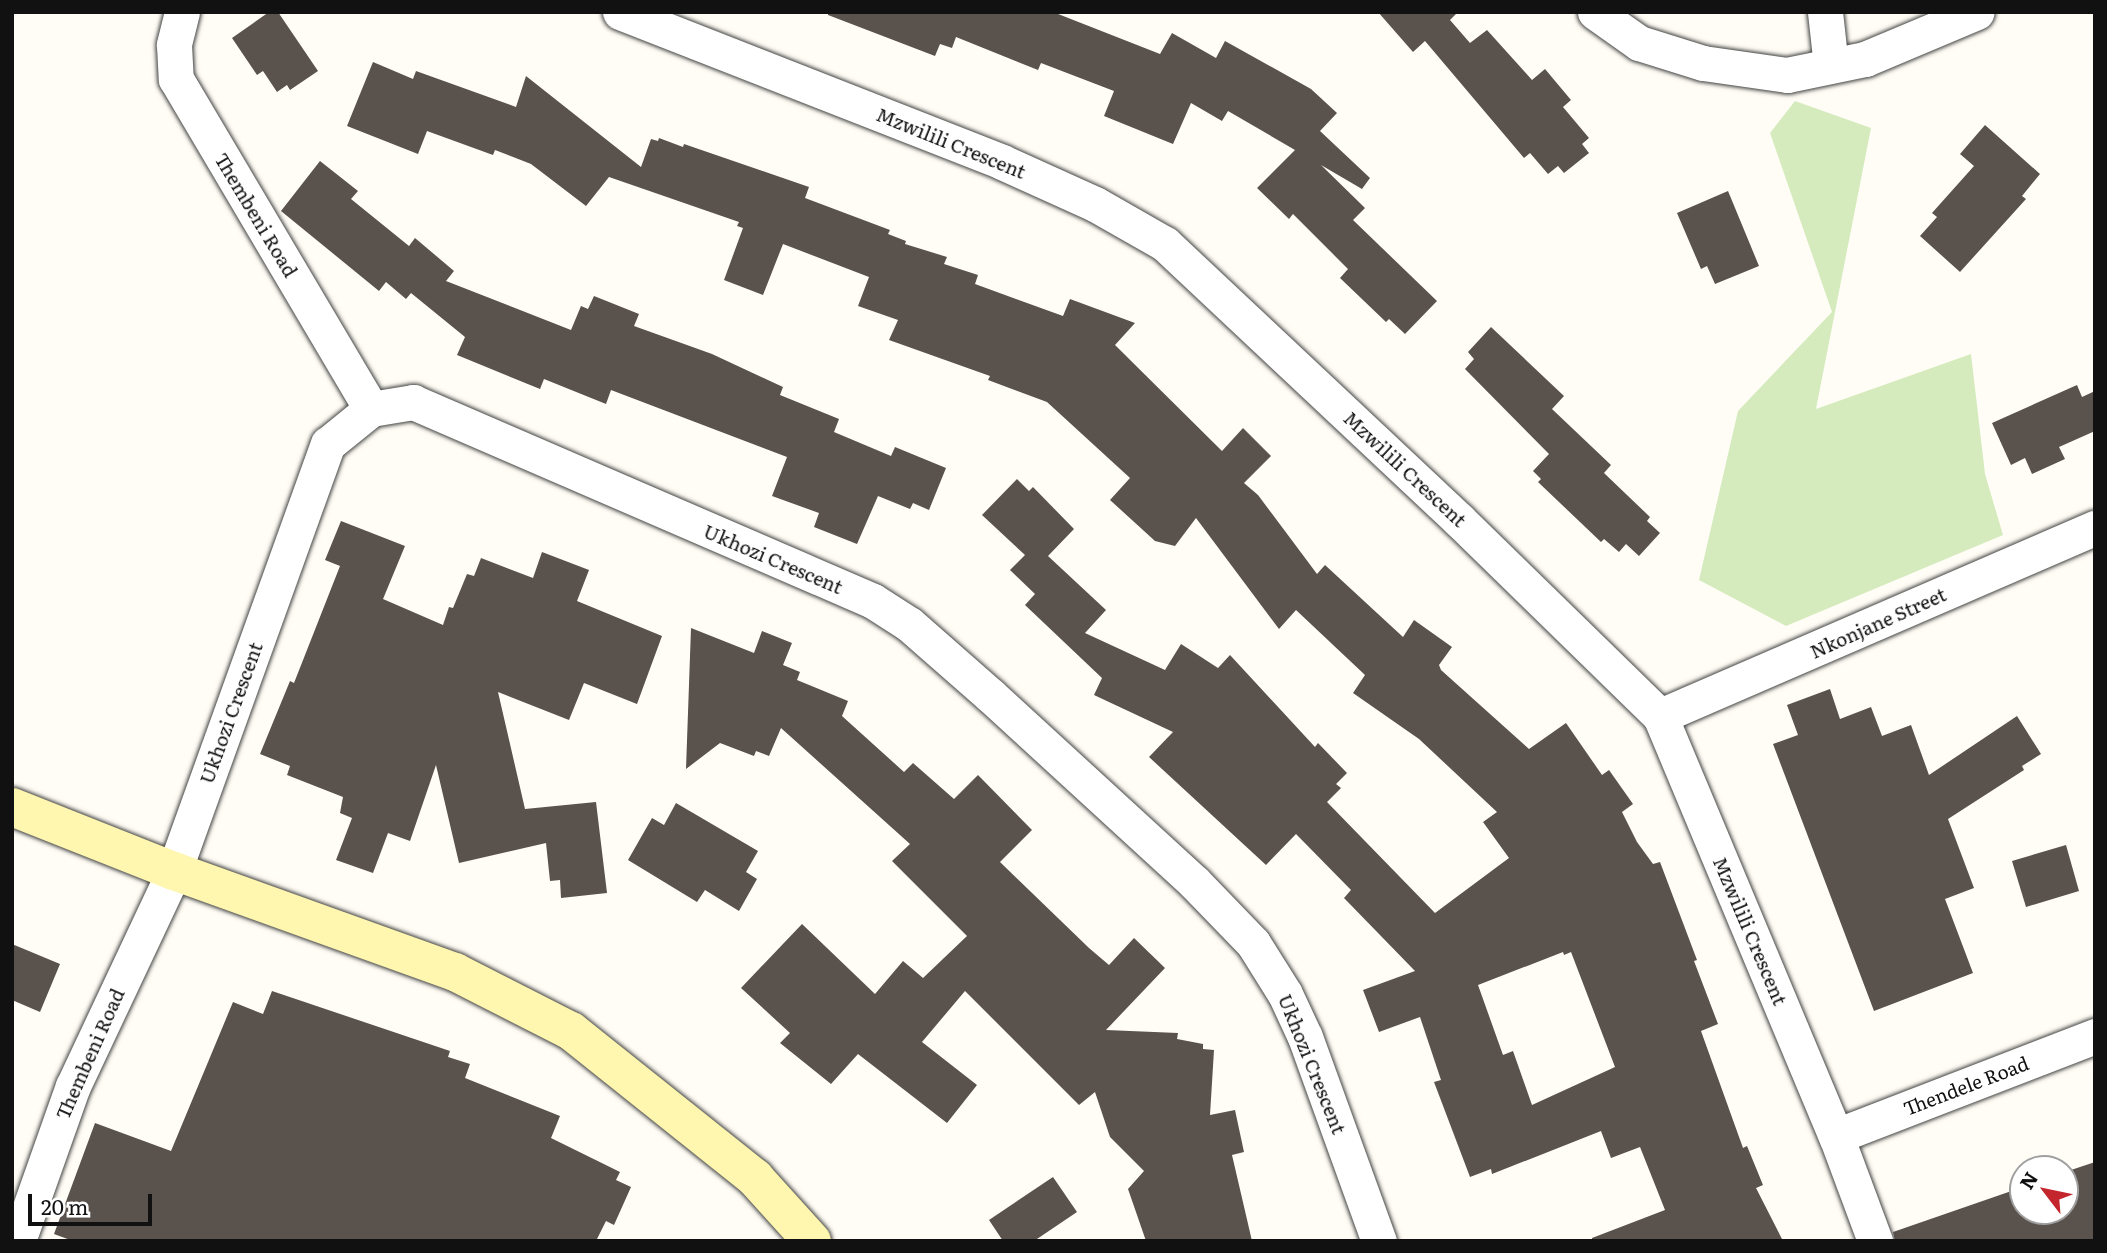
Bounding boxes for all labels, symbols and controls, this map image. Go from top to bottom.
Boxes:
street label: Mzwilili Crescent [873,103,1029,183]
street label: Thembeni Road [210,149,302,281]
street label: Mzwilili Crescent [1339,406,1471,532]
street label: Ukhozi Crescent [700,519,846,599]
street label: Nkonjane Street [1806,583,1950,663]
street label: Ukhozi Crescent [195,639,267,787]
street label: Mzwilili Crescent [1708,853,1792,1009]
street label: Thembeni Road [51,985,129,1123]
street label: Ukhozi Crescent [1274,991,1350,1137]
street label: Thendele Road [1900,1052,2032,1120]
north arrow [2009,1155,2079,1225]
text: N [2012,1166,2044,1194]
scale bar [32,1180,156,1224]
text: 20 m [41,1190,88,1221]

